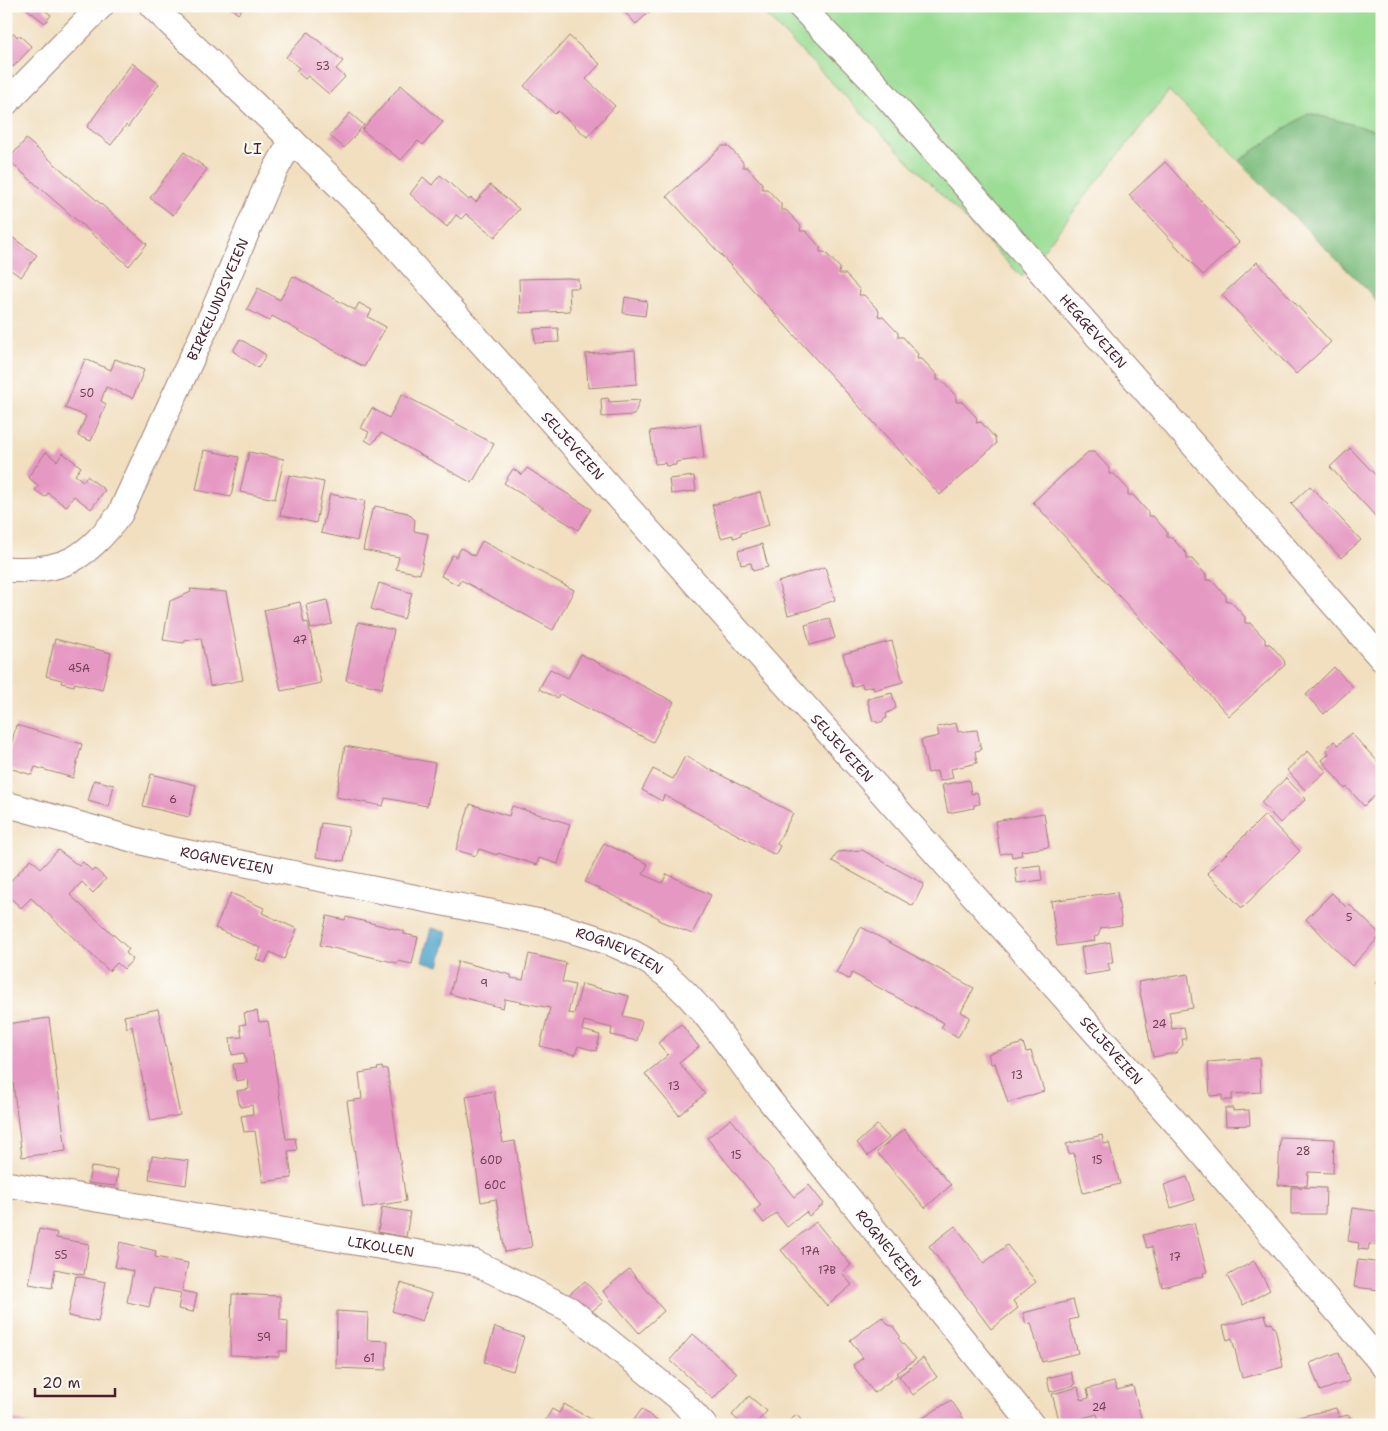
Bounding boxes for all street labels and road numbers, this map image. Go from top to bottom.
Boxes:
street label: BIRKELUNDSVEIEN [183,235,252,363]
street label: HEGGEVEIEN [1056,290,1131,372]
street label: SELJEVEIEN [538,408,608,484]
street label: SELJEVEIEN [807,710,877,786]
street label: ROGNEVEIEN [179,842,275,878]
street label: ROGNEVEIEN [574,923,667,978]
street label: SELJEVEIEN [1076,1012,1147,1088]
street label: ROGNEVEIEN [852,1206,925,1291]
street label: LIKOLLEN [346,1232,416,1261]

